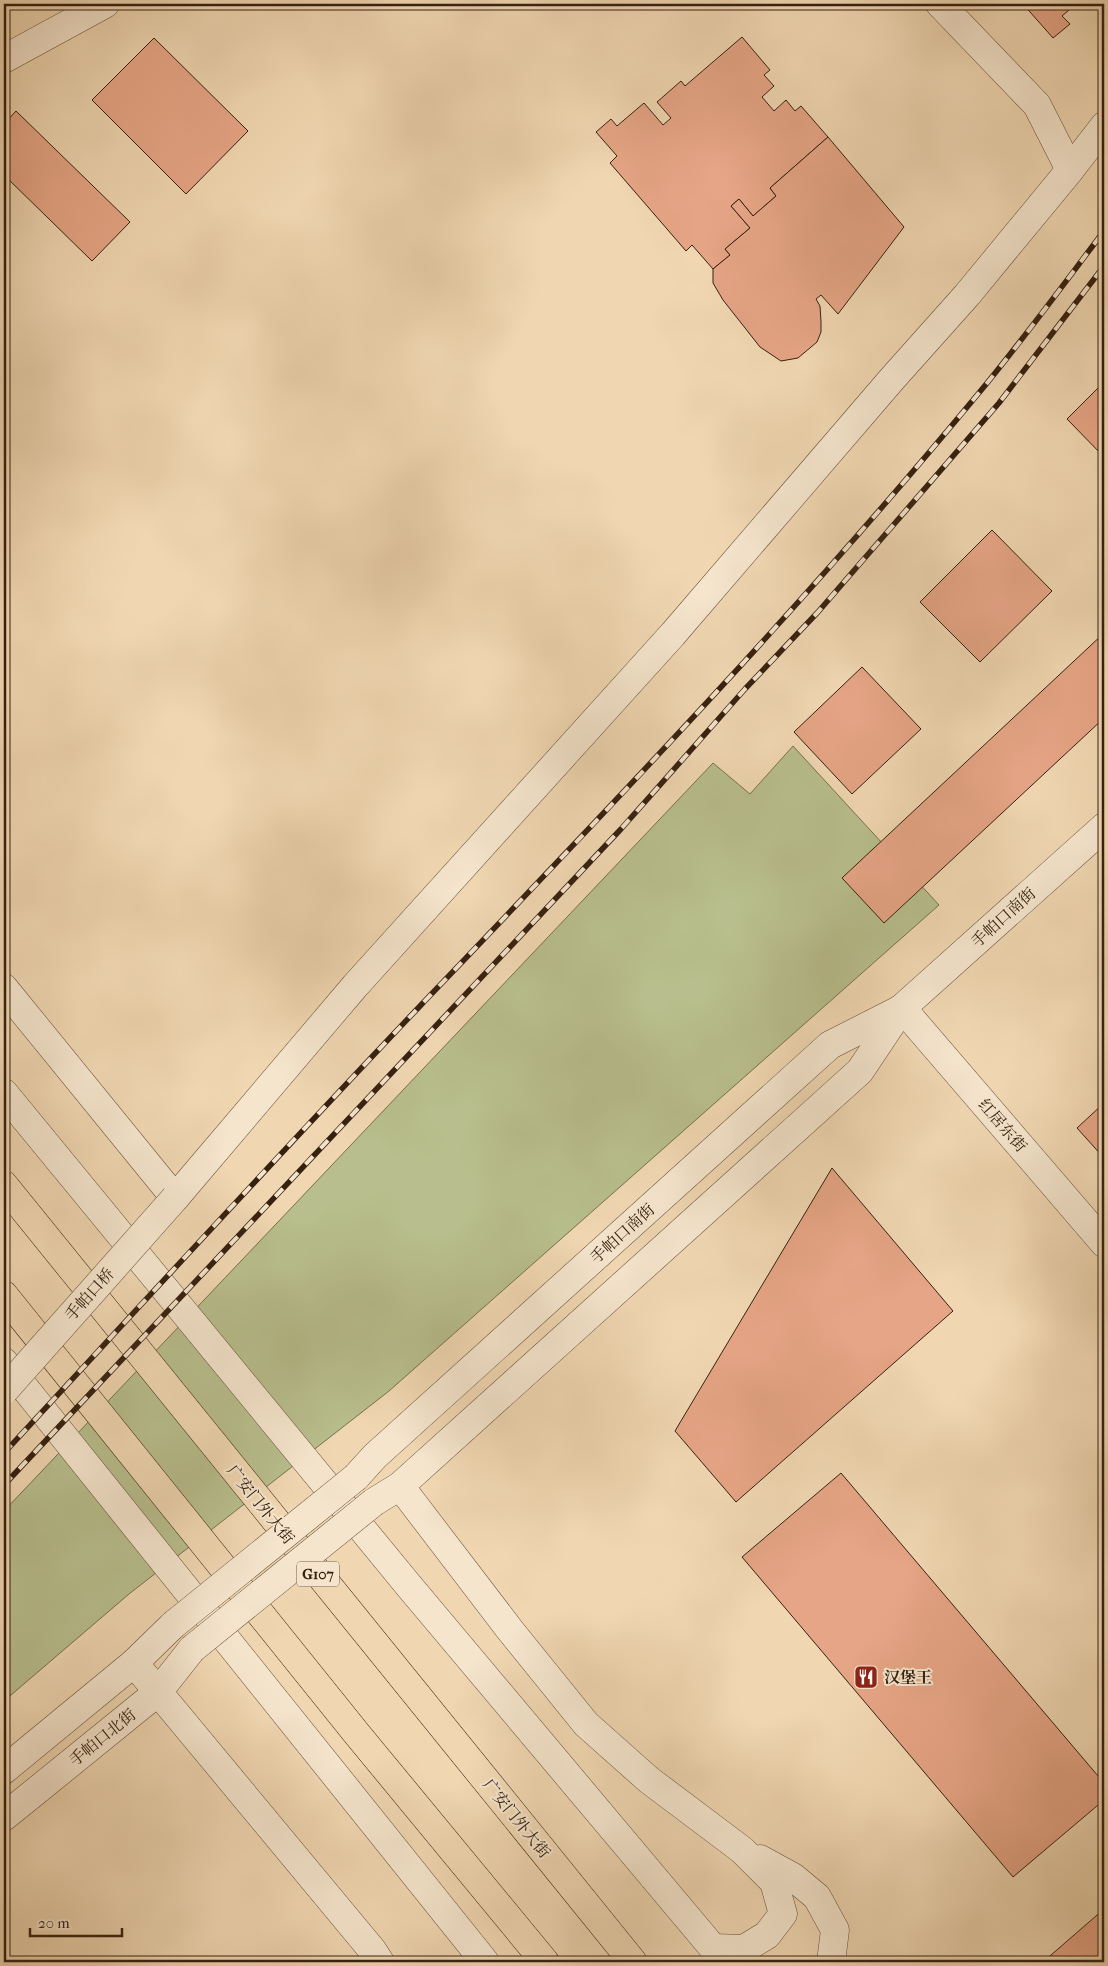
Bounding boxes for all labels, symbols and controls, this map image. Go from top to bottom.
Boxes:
street label: 手帕口南街 [967,884,1039,951]
street label: 红居东街 [974,1095,1031,1156]
street label: 手帕口南街 [586,1200,658,1267]
street label: 手帕口桥 [61,1264,118,1324]
street label: 广安门外大街 [223,1461,298,1548]
road number: G107 [297,1562,339,1586]
restaurant icon: 汉堡王 [853,1664,879,1690]
place label: 汉堡王 [884,1668,932,1687]
street label: 手帕口北街 [65,1705,139,1770]
street label: 广安门外大街 [479,1775,554,1862]
scale bar [30,1906,122,1938]
text: 20 m [38,1914,70,1932]

